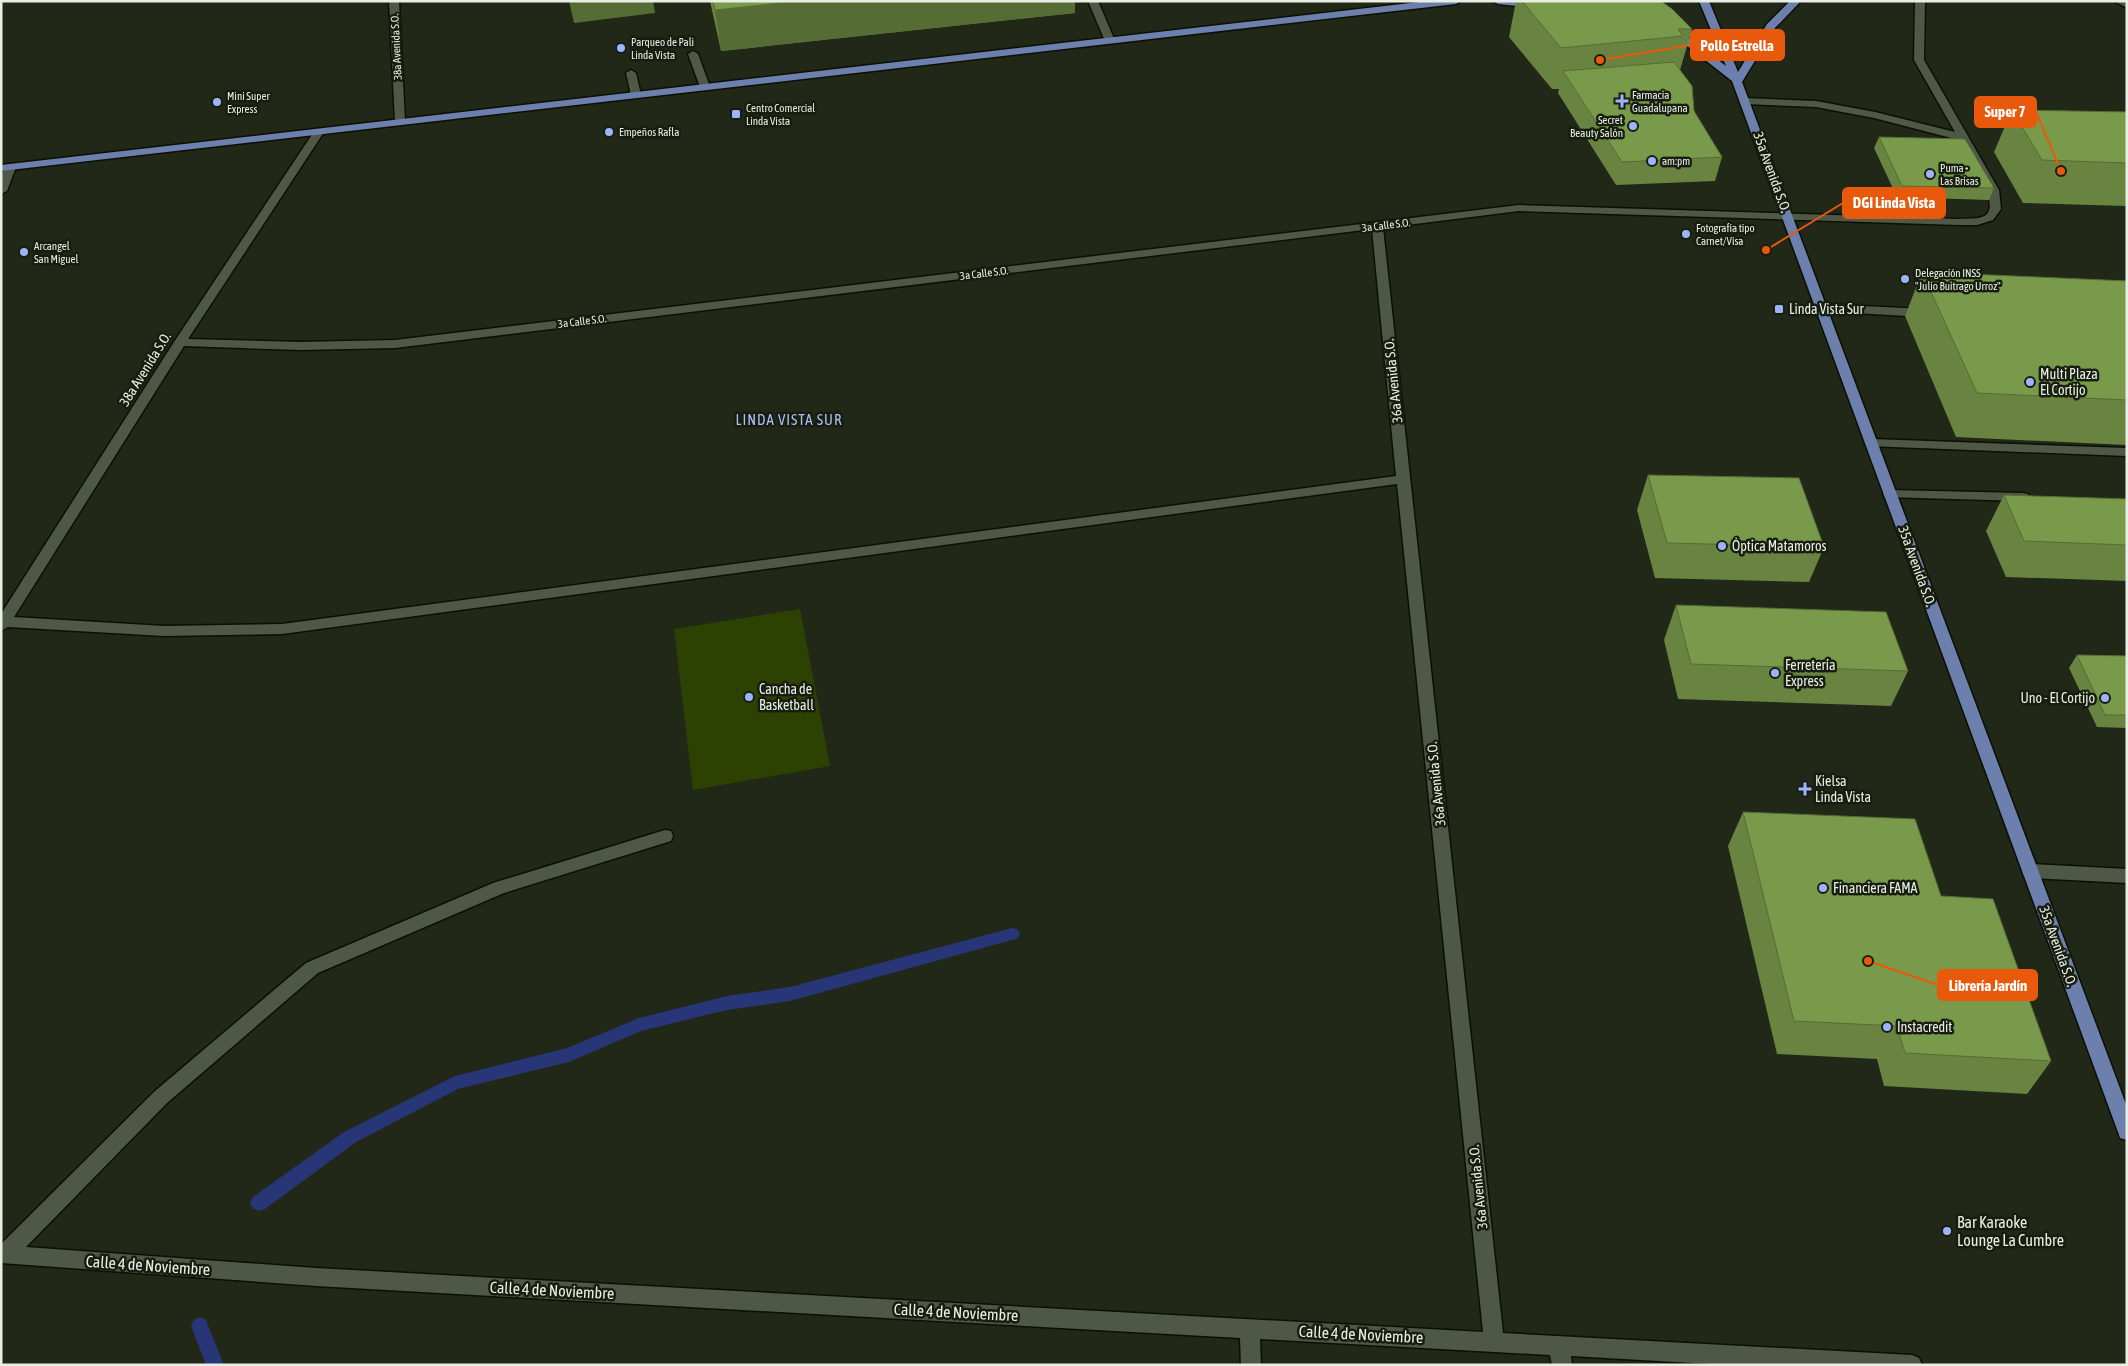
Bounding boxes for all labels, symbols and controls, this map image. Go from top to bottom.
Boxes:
street label: 38a Avenida S.O. [388,14,404,80]
callout: Pollo Estrella [1691,30,1784,60]
place label: Parqueo de Pali Linda Vista [631,36,694,61]
text: Pollo Estrella [1700,37,1774,54]
marker: Parqueo de Pali Linda Vista [615,42,627,54]
place label: Farmacia Guadalupana [1632,89,1688,114]
place label: Mini Super Express [227,90,270,115]
marker: Farmacia Guadalupana [1616,95,1628,107]
marker: Mini Super Express [211,96,223,108]
callout: Super 7 [1975,97,2036,127]
place label: Centro Comercial Linda Vista [746,102,815,127]
text: Super 7 [1985,103,2026,120]
marker: Centro Comercial Linda Vista [730,108,742,120]
place label: Secret Beauty Salón [1570,114,1623,139]
marker: Secret Beauty Salón [1627,120,1639,132]
marker: Empeños Rafla [603,126,615,138]
place label: Empeños Rafla [619,126,679,138]
street label: 35a Avenida S.O. [1750,130,1794,214]
marker: am:pm [1646,155,1658,167]
place label: am:pm [1662,155,1690,167]
place label: Puma - Las Brisas [1940,162,1979,187]
marker: Puma - Las Brisas [1924,168,1936,180]
callout: DGI Linda Vista [1843,188,1945,218]
text: DGI Linda Vista [1853,194,1935,211]
street label: 3a Calle S.O. [1361,216,1411,234]
place label: Fotografía tipo Carnet/Visa [1696,222,1755,247]
marker: Fotografía tipo Carnet/Visa [1680,228,1692,240]
place label: Arcangel San Miguel [34,240,79,265]
marker: Arcangel San Miguel [18,246,30,258]
street label: 3a Calle S.O. [959,264,1009,282]
place label: Delegación INSS "Julio Buitrago Urroz" [1915,267,2001,292]
marker: Delegación INSS "Julio Buitrago Urroz" [1899,273,1911,285]
place label: Linda Vista Sur [1789,301,1865,317]
marker: Linda Vista Sur [1773,303,1785,315]
street label: 3a Calle S.O. [557,312,607,330]
street label: 38a Avenida S.O. [116,329,174,409]
street label: 36a Avenida S.O. [1381,338,1405,424]
place label: Multi Plaza El Cortijo [2040,366,2098,398]
marker: Multi Plaza El Cortijo [2024,376,2036,388]
district label: LINDA VISTA SUR [736,411,842,428]
street label: 35a Avenida S.O. [1895,524,1939,608]
place label: Óptica Matamoros [1732,538,1826,554]
marker: Óptica Matamoros [1716,540,1728,552]
place label: Ferretería Express [1785,657,1835,689]
marker: Ferretería Express [1769,667,1781,679]
place label: Cancha de Basketball [759,681,814,713]
place label: Uno - El Cortijo [2021,690,2095,706]
marker: Cancha de Basketball [743,691,755,703]
marker: Uno - El Cortijo [2099,692,2111,704]
street label: 36a Avenida S.O. [1424,741,1448,827]
place label: Kielsa Linda Vista [1815,773,1871,805]
marker: Kielsa Linda Vista [1799,783,1811,795]
place label: Financiera FAMA [1833,880,1918,896]
marker: Financiera FAMA [1817,882,1829,894]
street label: 35a Avenida S.O. [2036,904,2080,988]
callout: Librería Jardín [1938,970,2037,1000]
text: Librería Jardín [1949,977,2027,994]
place label: Instacredit [1897,1019,1952,1035]
marker: Instacredit [1881,1021,1893,1033]
street label: 36a Avenida S.O. [1466,1144,1490,1230]
place label: Bar Karaoke Lounge La Cumbre [1957,1213,2064,1250]
marker: Bar Karaoke Lounge La Cumbre [1941,1225,1953,1237]
street label: Calle 4 de Noviembre [85,1252,211,1278]
street label: Calle 4 de Noviembre [489,1278,615,1302]
street label: Calle 4 de Noviembre [893,1300,1019,1324]
street label: Calle 4 de Noviembre [1298,1322,1424,1346]

